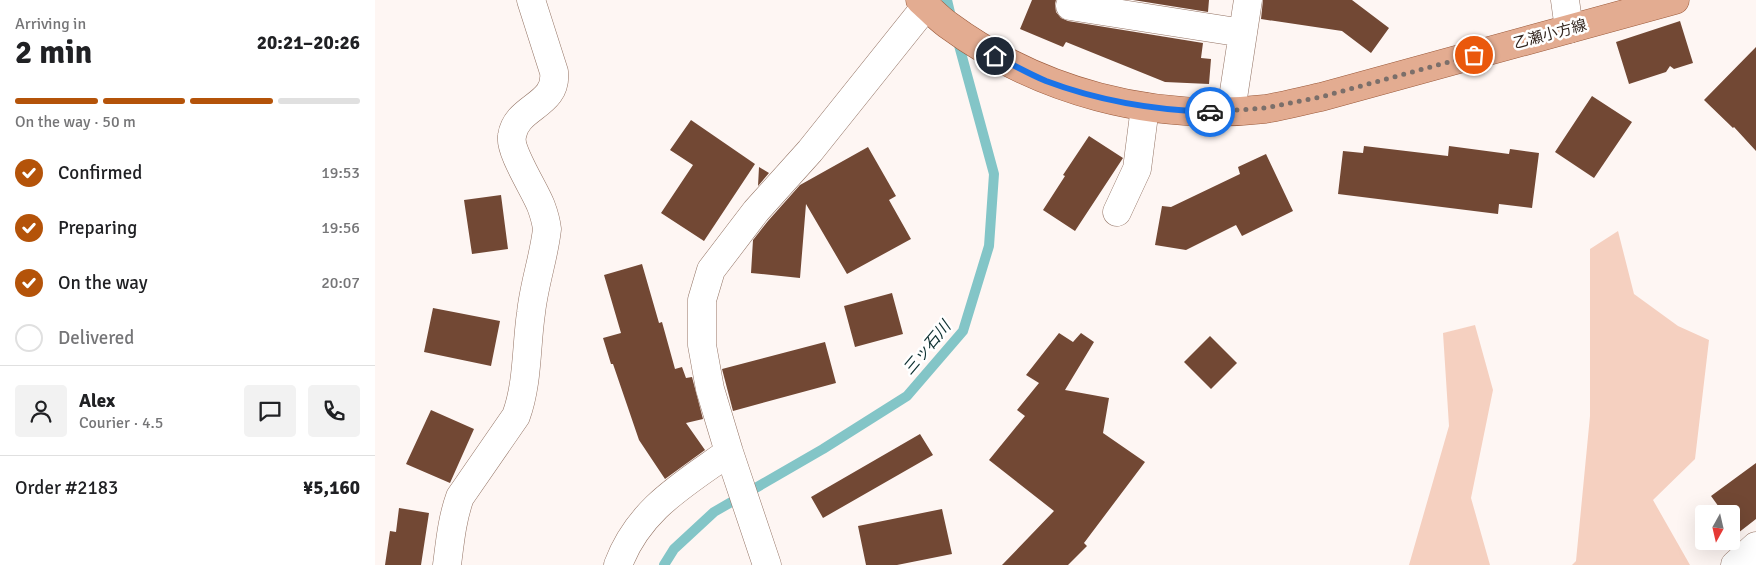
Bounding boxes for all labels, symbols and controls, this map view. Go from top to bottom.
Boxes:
text: Arriving in [15,14,86,34]
street label: 乙瀬小方線 [1511,16,1589,52]
text: 20:21–20:26 [257,31,360,55]
text: 2 min [15,33,92,72]
pin [1453,34,1495,76]
pin [974,35,1016,77]
icon: bag [1460,41,1488,69]
icon: home [981,42,1009,70]
courier [1185,87,1235,137]
icon: car [1196,98,1224,126]
text: On the way · 50 m [15,112,136,132]
icon: check [15,159,43,187]
text: Confirmed [58,161,142,185]
text: 19:53 [321,163,360,183]
icon: check [15,214,43,242]
text: Preparing [58,216,137,240]
text: 19:56 [321,218,360,238]
icon: check [15,269,43,297]
text: On the way [58,271,148,295]
text: 20:07 [321,273,360,293]
water label: 三ッ石川 [899,316,957,379]
text: Delivered [58,326,134,350]
button: person [15,385,67,437]
button: chat [244,385,296,437]
button: phone [308,385,360,437]
text: Alex [79,389,115,413]
text: Courier · 4.5 [79,413,163,433]
text: Order #2183 [15,476,118,500]
text: ¥5,160 [303,476,360,500]
north arrow [1695,505,1740,550]
map controls [1695,505,1740,550]

